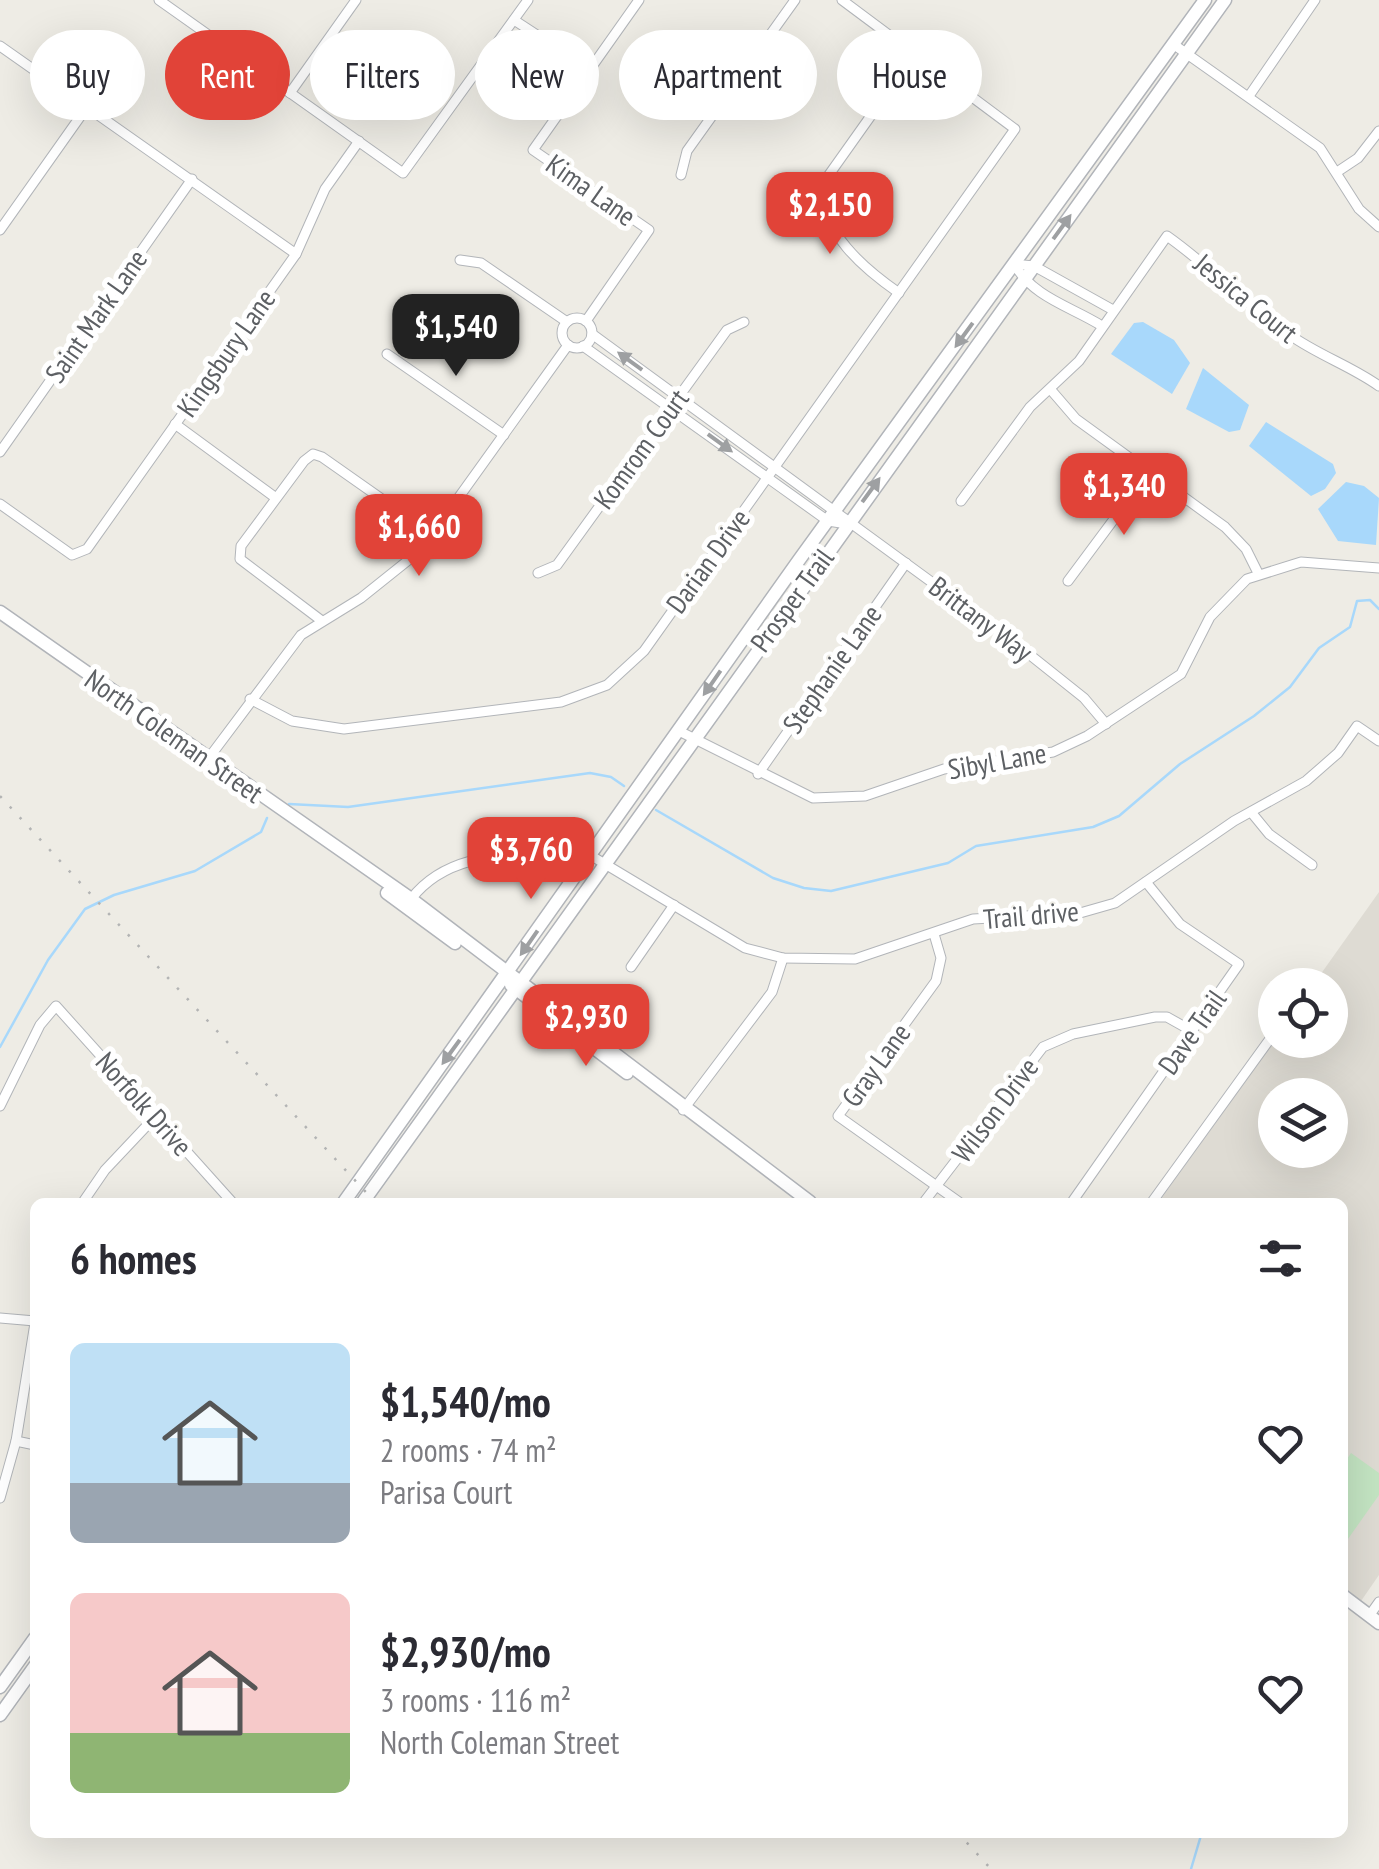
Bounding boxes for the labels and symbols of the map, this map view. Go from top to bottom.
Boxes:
street label: Kima Lane [539,145,643,234]
pin: $2,150 [749,172,911,257]
one-way arrow [1052,214,1071,240]
street label: Saint Mark Lane [36,242,155,390]
street label: Jessica Court [1186,244,1306,351]
street label: Kingsbury Lane [168,282,283,424]
pin: $1,540 [375,294,537,379]
one-way arrow [955,322,974,348]
one-way arrow [616,352,643,371]
street label: Komrom Court [585,381,697,516]
one-way arrow [707,432,733,452]
pin: $1,340 [1043,453,1205,538]
one-way arrow [861,477,881,503]
pin: $1,660 [338,494,500,579]
street label: Darian Drive [657,501,758,620]
street label: Prosper Trail [742,540,842,659]
street label: Brittany Way [922,568,1041,670]
street label: Stephanie Lane [774,597,889,740]
street label: North Coleman Street [78,660,271,811]
one-way arrow [703,670,722,697]
street label: Sibyl Lane [945,734,1049,787]
pin: $3,760 [450,817,612,902]
street label: Trail drive [982,892,1080,937]
one-way arrow [520,929,539,956]
street label: Dave Trail [1149,982,1234,1081]
pin: $2,930 [505,984,667,1069]
street label: Gray Lane [833,1016,918,1114]
one-way arrow [442,1039,462,1065]
street label: Norfolk Drive [88,1044,201,1163]
street label: Wilson Drive [943,1050,1046,1170]

